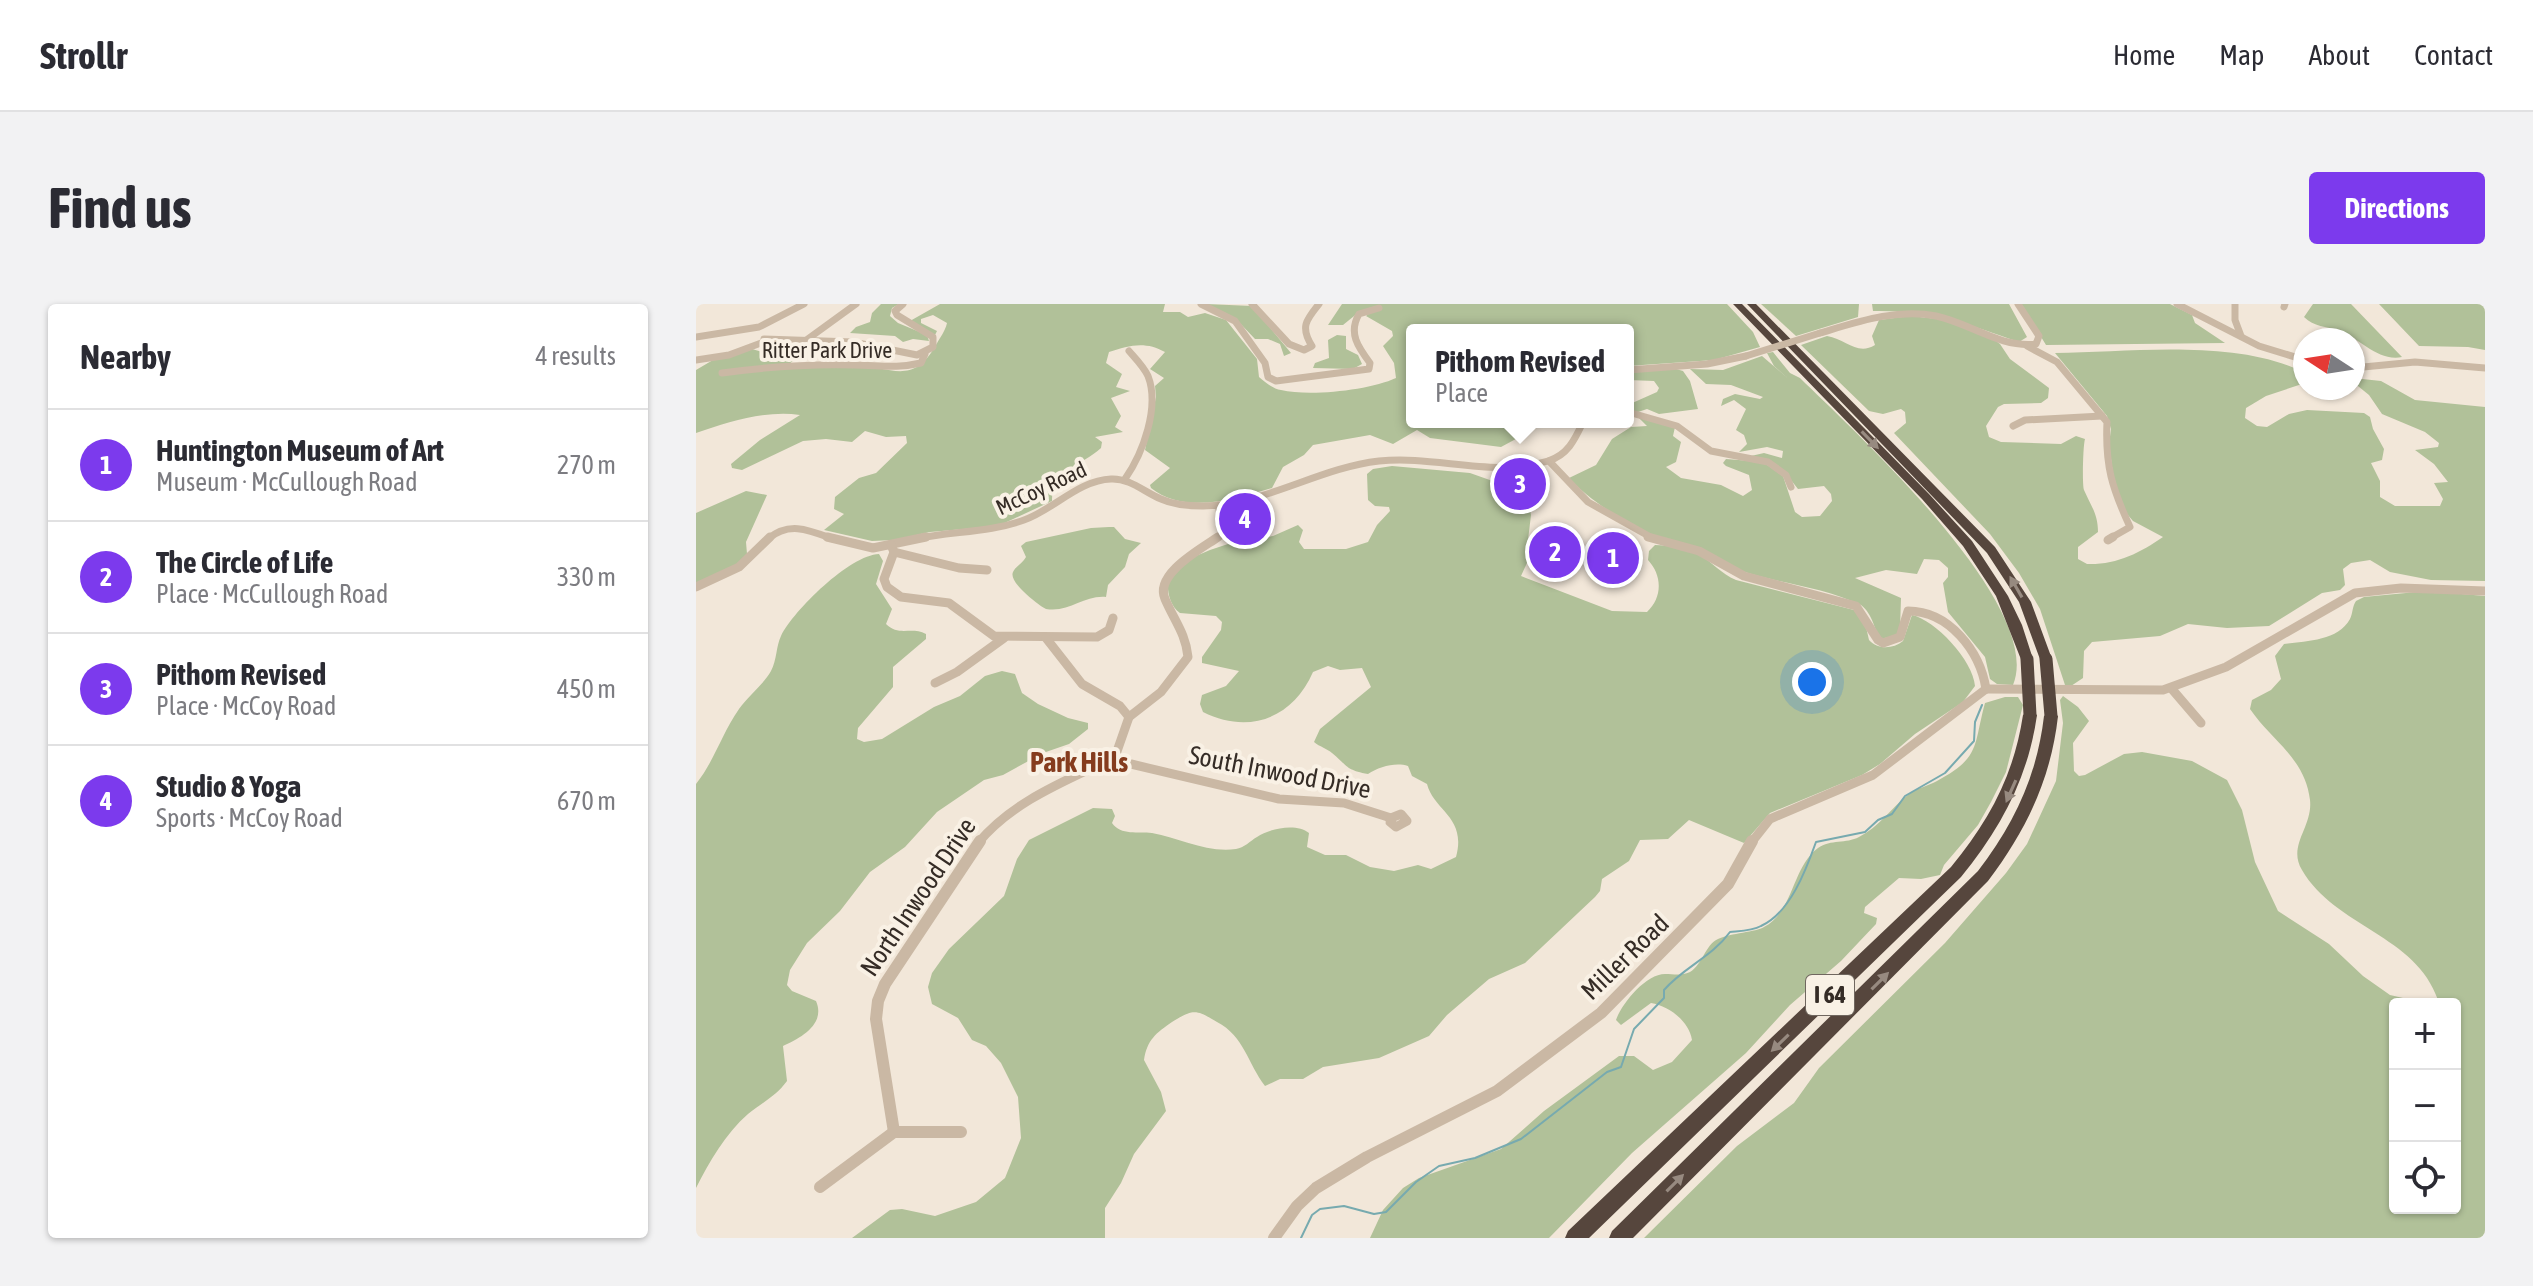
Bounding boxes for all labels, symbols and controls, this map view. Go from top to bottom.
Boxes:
text: Strollr [40,34,127,77]
text: Home [2113,39,2175,71]
text: Map [2219,39,2264,71]
text: About [2308,39,2370,71]
text: Contact [2414,39,2493,71]
button: Directions [2309,172,2485,244]
text: Find us [48,176,192,240]
popup [1406,324,1634,428]
north arrow [2293,328,2365,400]
text: Nearby [80,337,171,376]
street label: Ritter Park Drive [762,337,892,363]
text: 4 results [535,341,616,371]
text: Pithom Revised [1435,344,1605,378]
text: Place [1435,378,1488,408]
one-way arrow [1860,430,1879,449]
text: Huntington Museum of Art [156,433,444,467]
text: 1 [100,450,112,480]
text: 270 m [557,450,616,480]
pin: 3 [1494,454,1546,514]
street label: McCoy Road [992,456,1090,520]
text: Museum · McCullough Road [156,467,418,497]
pin: 4 [1219,489,1271,549]
pin: 2 [1529,522,1581,582]
pin: 1 [1587,528,1639,588]
text: The Circle of Life [156,545,333,579]
text: 2 [100,562,112,592]
text: 330 m [557,562,616,592]
one-way arrow [2009,576,2023,598]
text: Place · McCullough Road [156,579,388,609]
text: Pithom Revised [156,657,326,691]
your location [1792,662,1832,702]
text: 3 [100,674,112,704]
text: 450 m [557,674,616,704]
text: Place · McCoy Road [156,691,336,721]
street label: South Inwood Drive [1187,740,1373,804]
district label: Park Hills [1030,746,1128,778]
text: Studio 8 Yoga [156,769,301,803]
one-way arrow [2004,779,2017,802]
text: 4 [100,786,112,816]
text: 670 m [557,786,616,816]
text: Sports · McCoy Road [156,803,343,833]
street label: North Inwood Drive [854,812,982,982]
street label: Miller Road [1575,908,1675,1006]
one-way arrow [1870,973,1889,991]
road number: I 64 [1806,975,1854,1015]
map controls [2389,998,2461,1214]
button: + [2389,998,2461,1070]
one-way arrow [1771,1033,1790,1051]
button: − [2389,1070,2461,1142]
button: locate [2389,1142,2461,1214]
one-way arrow [1665,1174,1684,1193]

